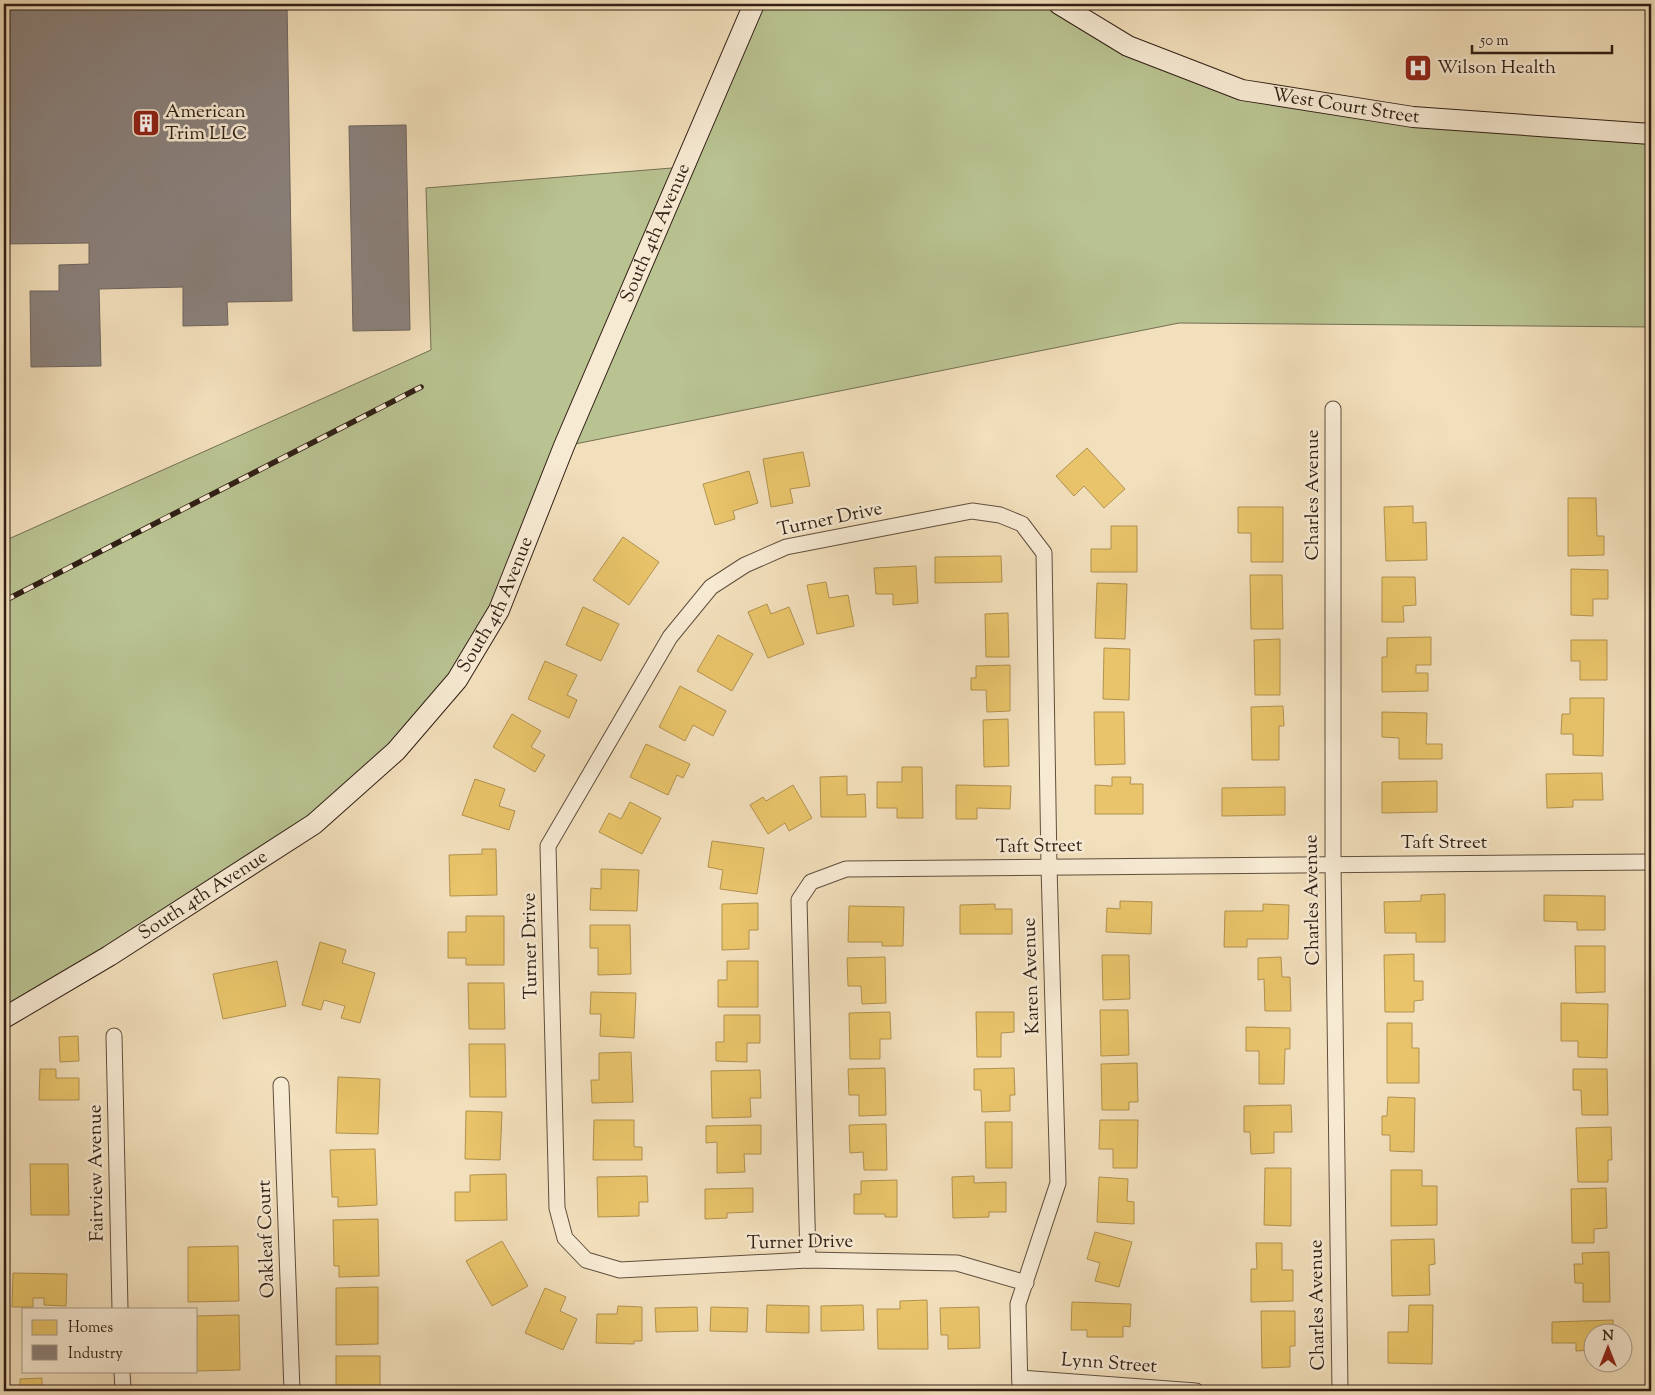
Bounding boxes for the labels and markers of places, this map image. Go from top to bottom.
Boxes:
hospital icon: Wilson Health [1403,53,1433,83]
place label: Wilson Health [1437,55,1556,82]
place label: American Trim LLC [165,99,247,148]
building icon: American Trim LLC [131,108,161,138]

